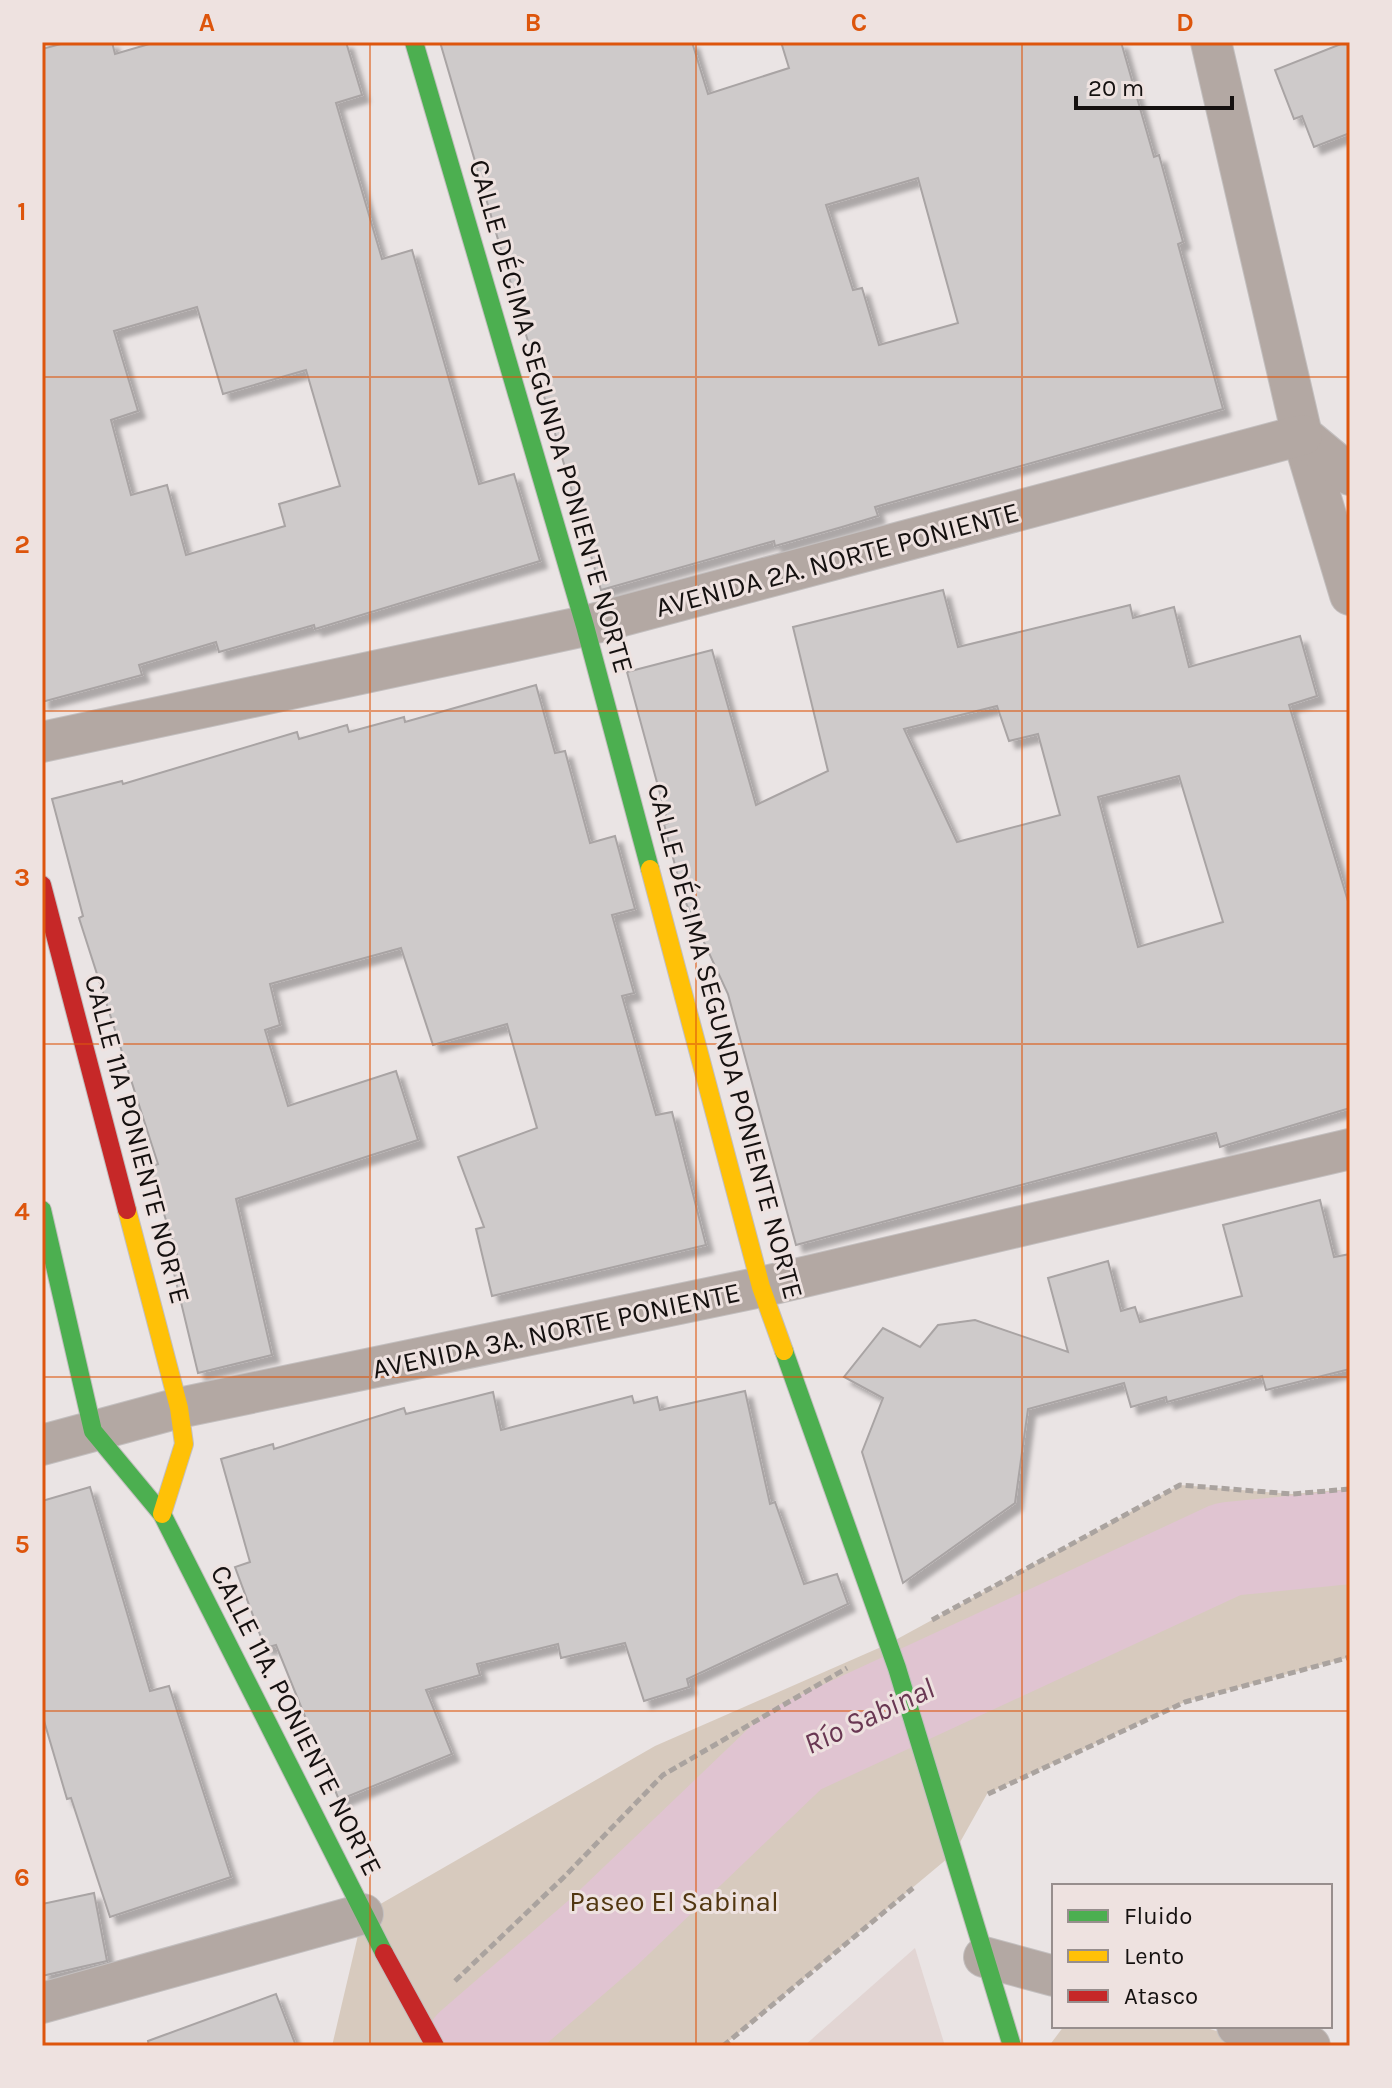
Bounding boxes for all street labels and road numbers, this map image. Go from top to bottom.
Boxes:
street label: CALLE DÉCIMA SEGUNDA PONIENTE NORTE [462,155,642,677]
street label: AVENIDA 2A. NORTE PONIENTE [652,495,1022,624]
street label: CALLE DÉCIMA SEGUNDA PONIENTE NORTE [641,779,811,1303]
street label: CALLE 11A PONIENTE NORTE [78,971,197,1307]
street label: AVENIDA 3A. NORTE PONIENTE [369,1275,743,1386]
street label: CALLE 11A. PONIENTE NORTE [204,1559,389,1881]

